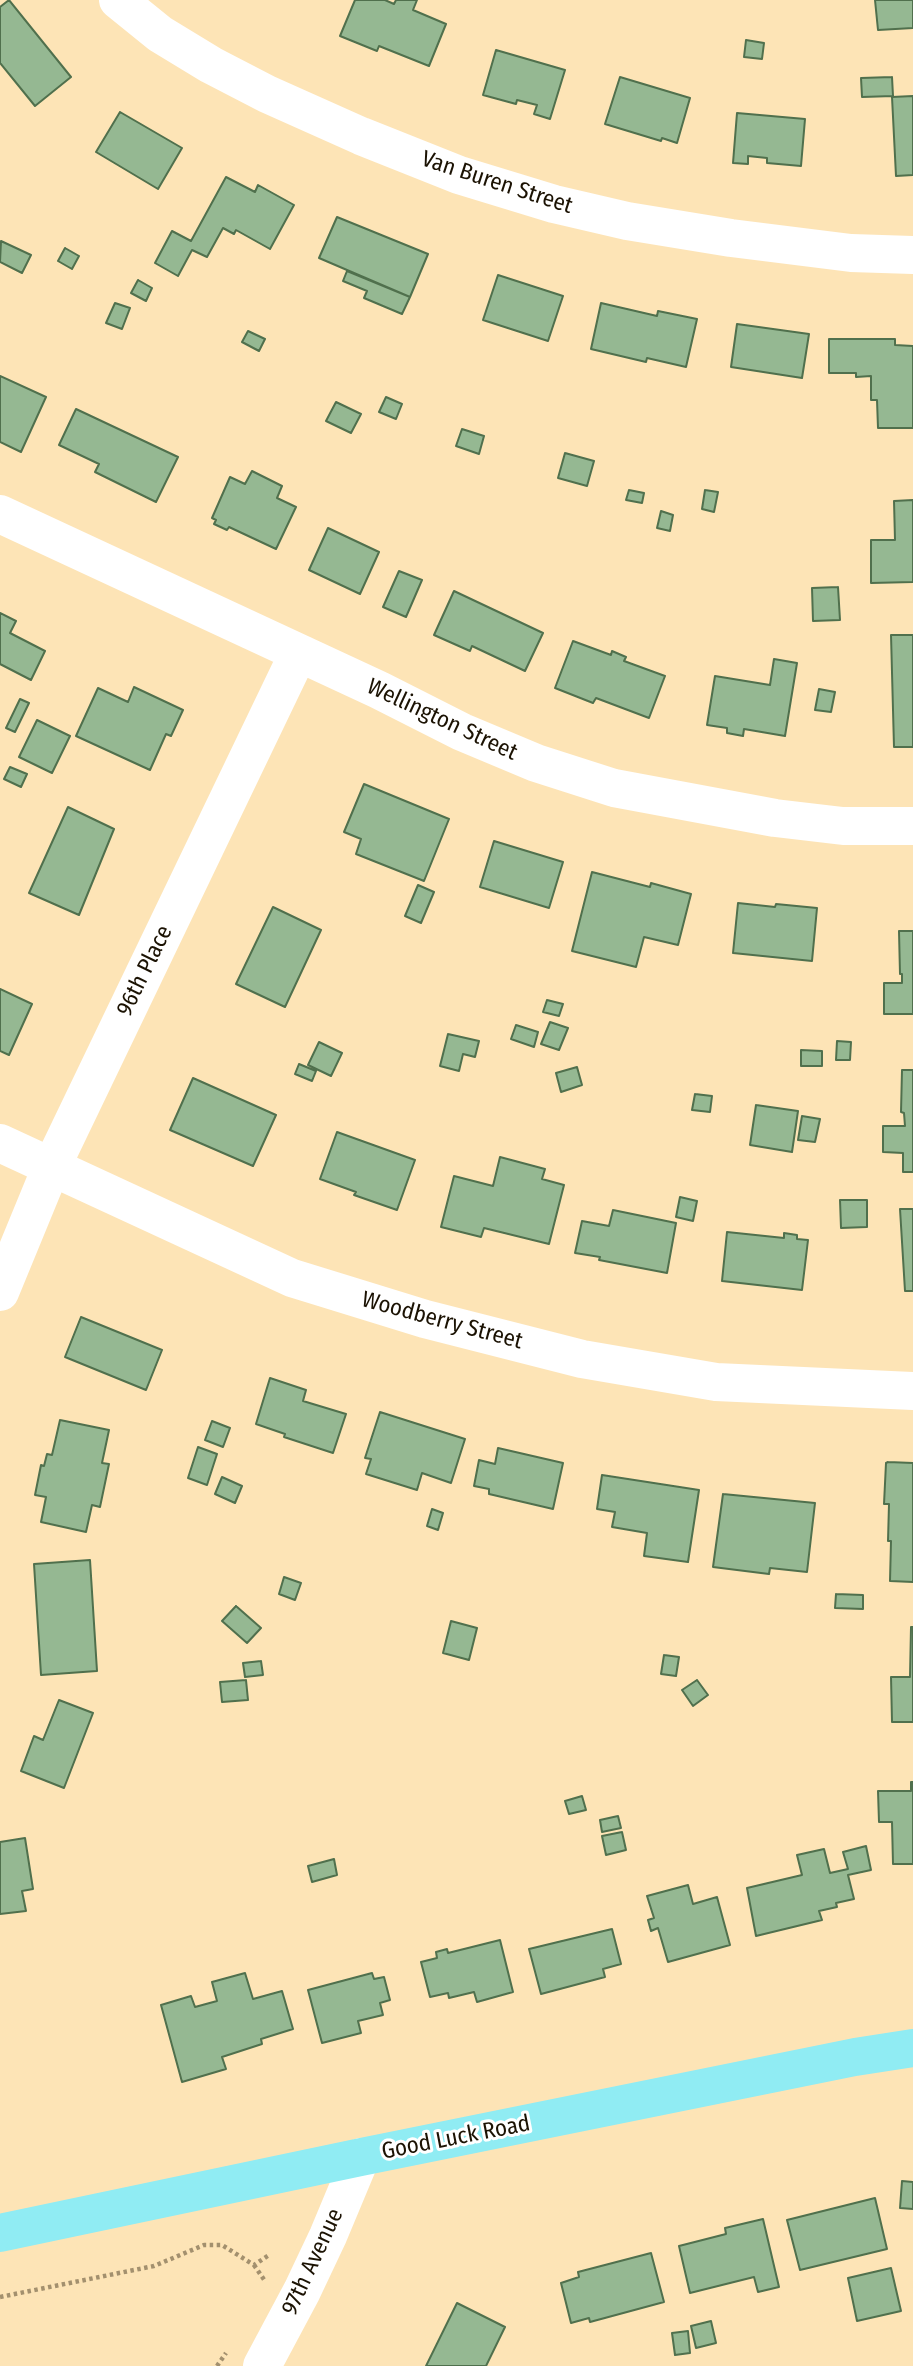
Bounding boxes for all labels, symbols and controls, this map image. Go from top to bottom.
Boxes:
street label: Van Buren Street [418,146,576,220]
street label: Wellington Street [362,673,522,767]
street label: 96th Place [111,921,179,1021]
street label: Woodberry Street [359,1286,525,1356]
street label: Good Luck Road [379,2110,533,2166]
street label: 97th Avenue [276,2204,350,2320]

